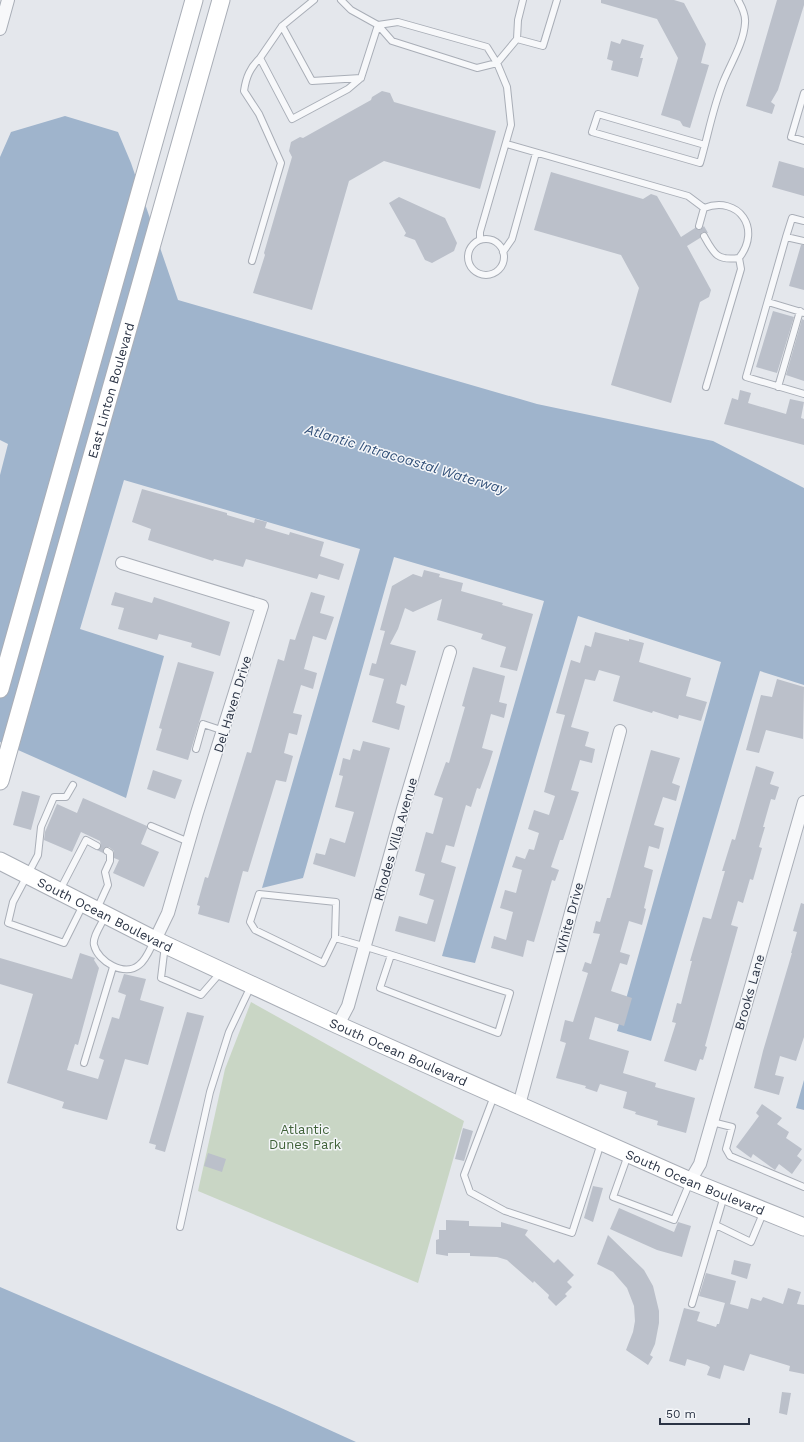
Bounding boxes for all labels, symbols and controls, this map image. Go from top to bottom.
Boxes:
street label: East Linton Boulevard [85,321,137,460]
water label: Atlantic Intracoastal Waterway [302,420,509,498]
street label: Del Haven Drive [211,654,254,754]
street label: Rhodes Villa Avenue [371,776,420,903]
street label: South Ocean Boulevard [35,874,175,955]
street label: White Drive [553,881,586,956]
street label: Brooks Lane [731,952,767,1032]
street label: South Ocean Boulevard [327,1015,470,1089]
park label: Atlantic Dunes Park [269,1122,342,1152]
street label: South Ocean Boulevard [623,1146,767,1218]
scale bar [660,1400,749,1426]
text: 50 m [666,1407,696,1421]

